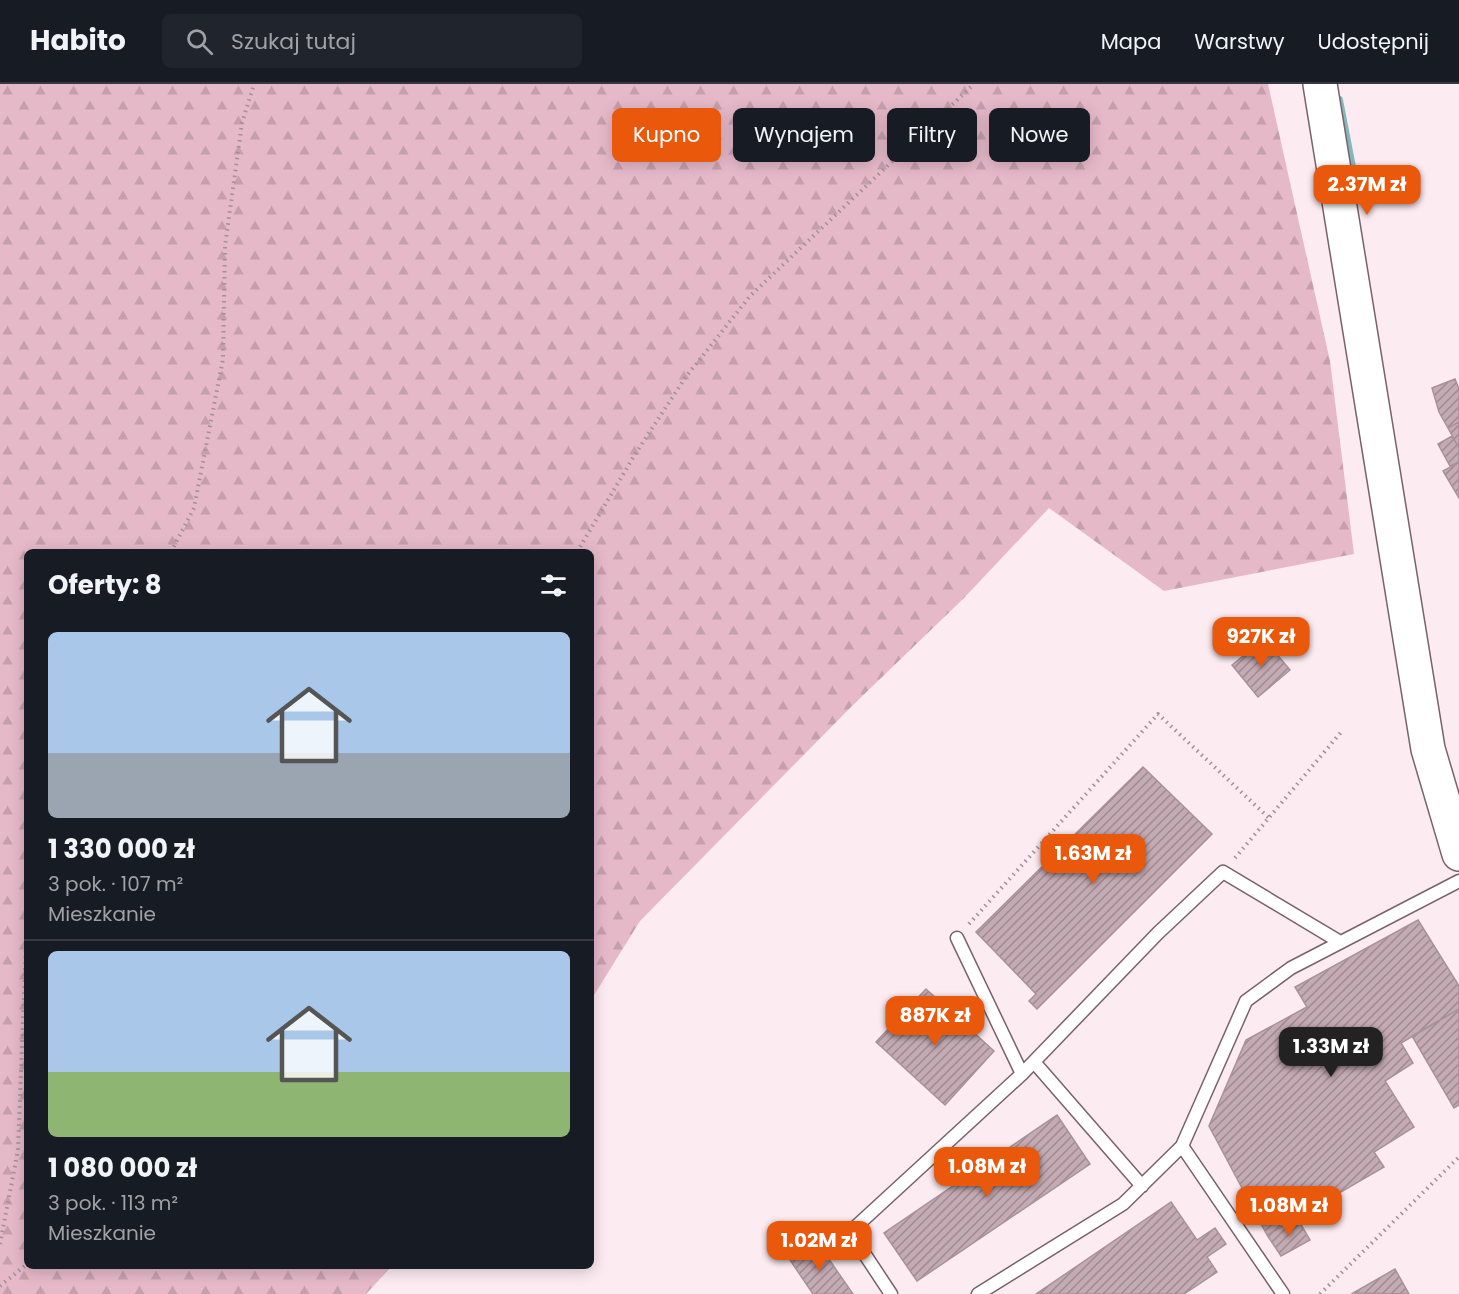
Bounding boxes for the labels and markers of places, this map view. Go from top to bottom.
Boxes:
pin: 2.37M zł [1305,165,1429,216]
pin: 927K zł [1206,617,1316,668]
pin: 1.63M zł [1031,834,1155,885]
pin: 887K zł [880,996,990,1047]
pin: 1.33M zł [1269,1027,1393,1078]
pin: 1.08M zł [925,1147,1049,1198]
pin: 1.08M zł [1227,1186,1351,1237]
pin: 1.02M zł [757,1221,881,1272]

